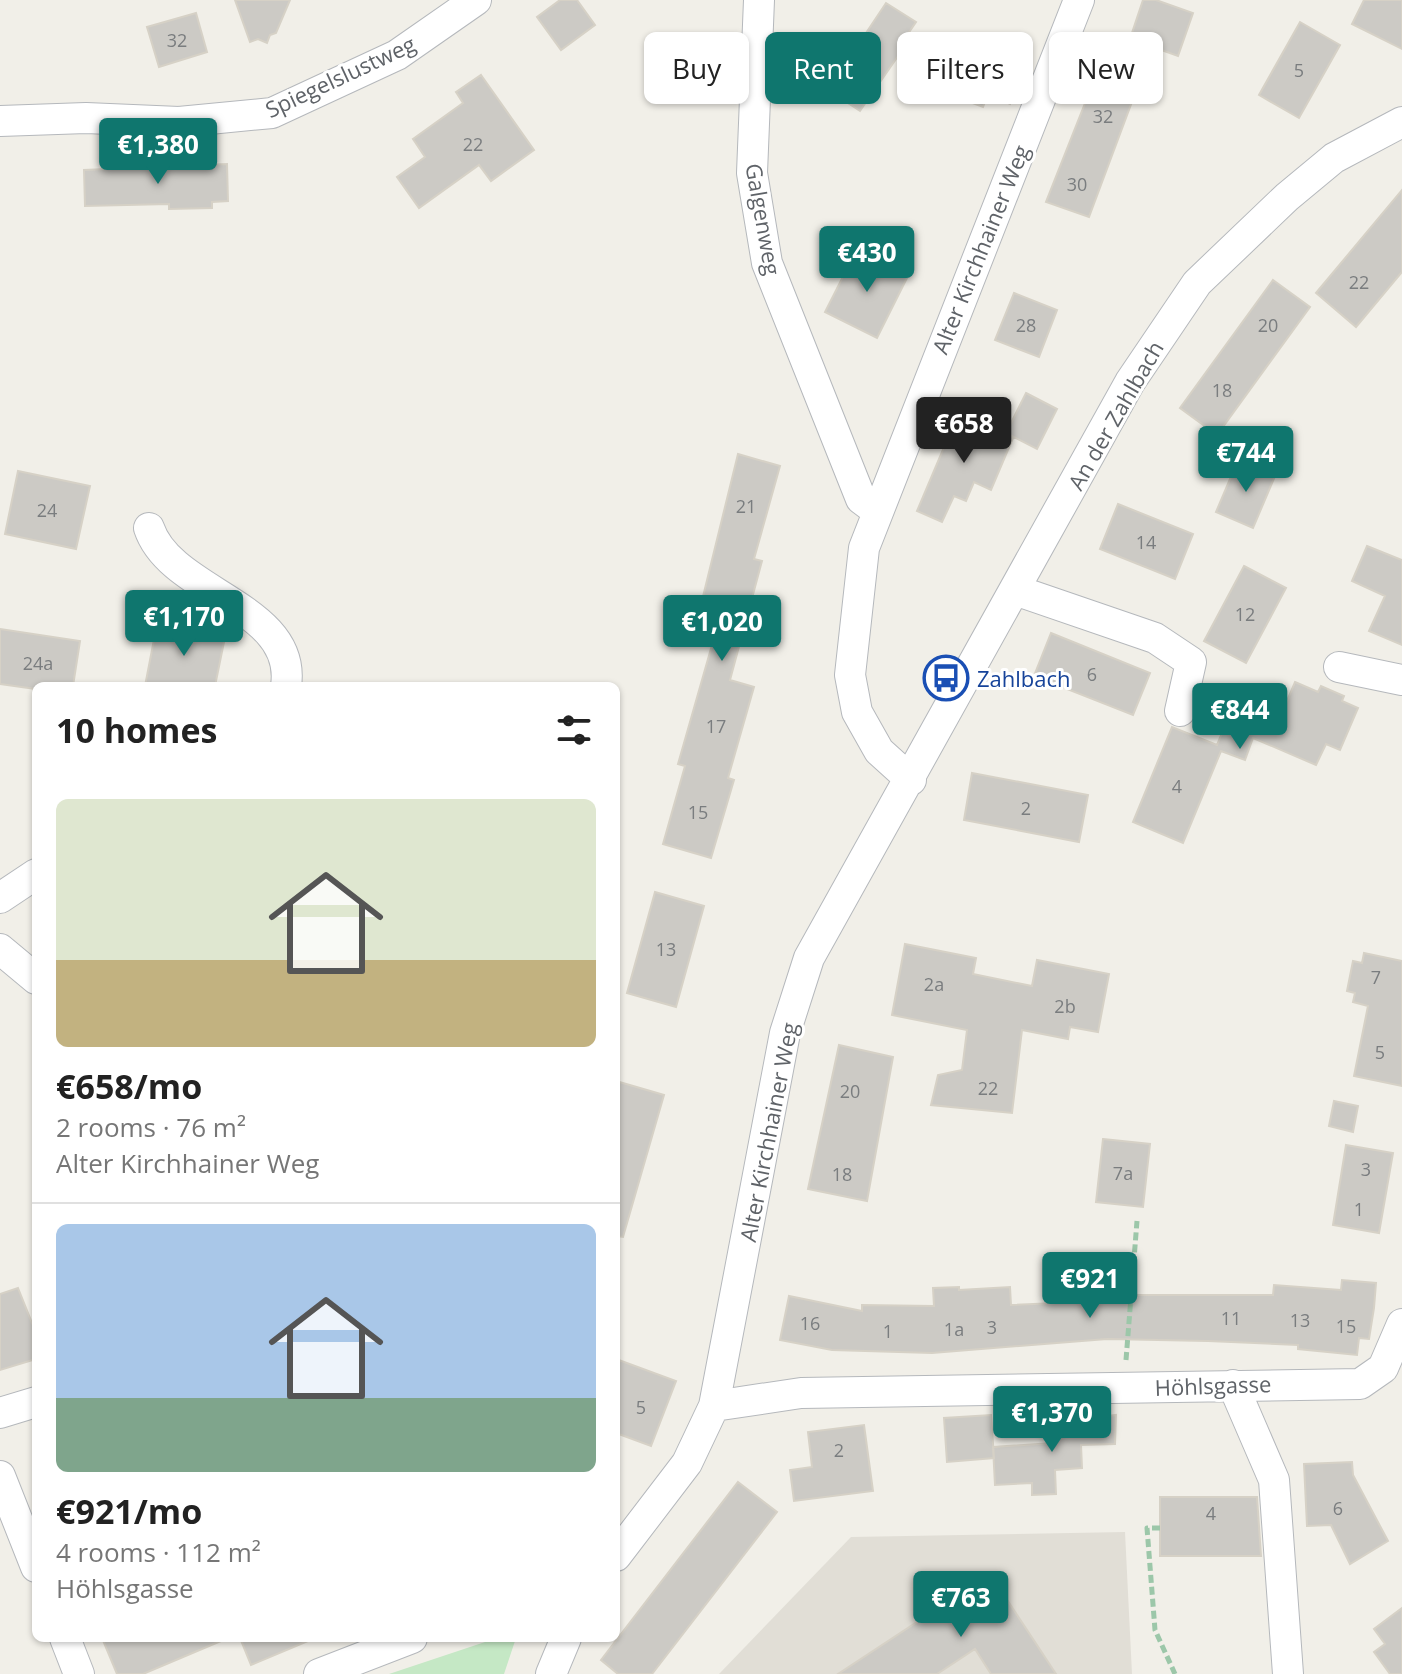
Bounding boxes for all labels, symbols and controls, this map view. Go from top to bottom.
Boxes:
house number: 32 [167,28,187,52]
street label: Spiegelslustweg [260,28,420,124]
chip: Buy [644,32,749,104]
chip: Rent [765,32,881,104]
chip: Filters [897,32,1033,104]
chip: New [1049,32,1163,104]
house number: 5 [1294,58,1304,82]
house number: 32 [1093,104,1113,128]
pin: €1,380 [93,118,223,186]
text: €1,380 [117,126,199,162]
house number: 22 [463,132,483,156]
street label: Alter Kirchhainer Weg [924,140,1036,358]
street label: Galgenweg [739,161,789,277]
house number: 30 [1067,172,1087,196]
pin: €430 [820,226,914,294]
text: €430 [837,234,897,270]
house number: 22 [1349,270,1369,294]
house number: 28 [1016,313,1036,337]
house number: 20 [1258,313,1278,337]
street label: An der Zahlbach [1060,335,1170,495]
house number: 18 [1212,378,1232,402]
pin: €658 [917,397,1011,465]
text: €658 [934,405,994,441]
pin: €744 [1199,426,1293,494]
text: €744 [1216,434,1276,470]
house number: 21 [736,494,756,518]
house number: 24 [37,498,57,522]
house number: 14 [1136,530,1156,554]
pin: €1,170 [119,590,249,658]
pin: €1,020 [657,595,787,663]
text: €1,170 [143,598,225,634]
house number: 12 [1235,602,1255,626]
text: €1,020 [681,603,763,639]
house number: 24a [23,651,53,675]
bus stop icon: Zahlbach [922,654,970,702]
house number: 6 [1087,662,1097,686]
place label: Zahlbach [977,663,1071,693]
pin: €844 [1193,683,1287,751]
text: €844 [1210,691,1270,727]
text: 10 homes [56,707,217,753]
icon: filters [552,708,596,752]
house number: 17 [706,714,726,738]
house number: 4 [1172,774,1182,798]
house number: 2 [1021,796,1031,820]
house number: 15 [688,800,708,824]
icon: home [254,851,398,995]
house number: 13 [656,937,676,961]
house number: 7 [1371,965,1381,989]
house number: 2a [924,972,944,996]
house number: 2b [1054,994,1076,1018]
street label: Alter Kirchhainer Weg [732,1020,804,1244]
house number: 5 [1375,1040,1385,1064]
text: €658/mo [56,1063,202,1109]
house number: 22 [978,1076,998,1100]
house number: 20 [840,1079,860,1103]
text: 2 rooms · 76 m² [56,1109,246,1145]
text: Alter Kirchhainer Weg [56,1145,319,1181]
house number: 3 [1361,1157,1371,1181]
house number: 7a [1113,1161,1133,1185]
house number: 18 [832,1162,852,1186]
house number: 1 [1354,1197,1364,1221]
pin: €921 [1043,1252,1137,1320]
text: €921 [1060,1260,1120,1296]
icon: home [254,1276,398,1420]
house number: 11 [1221,1306,1241,1330]
house number: 13 [1290,1308,1310,1332]
house number: 16 [800,1311,820,1335]
house number: 15 [1336,1314,1356,1338]
house number: 3 [987,1315,997,1339]
house number: 1a [944,1317,964,1341]
house number: 1 [883,1319,893,1343]
street label: Höhlsgasse [1154,1368,1272,1402]
pin: €1,370 [987,1386,1117,1454]
text: €1,370 [1011,1394,1093,1430]
house number: 5 [636,1395,646,1419]
house number: 2 [834,1438,844,1462]
text: €921/mo [56,1488,202,1534]
house number: 6 [1333,1496,1343,1520]
house number: 4 [1206,1501,1216,1525]
text: 4 rooms · 112 m² [56,1534,261,1570]
text: Höhlsgasse [56,1570,194,1606]
pin: €763 [914,1571,1008,1639]
text: €763 [931,1579,991,1615]

